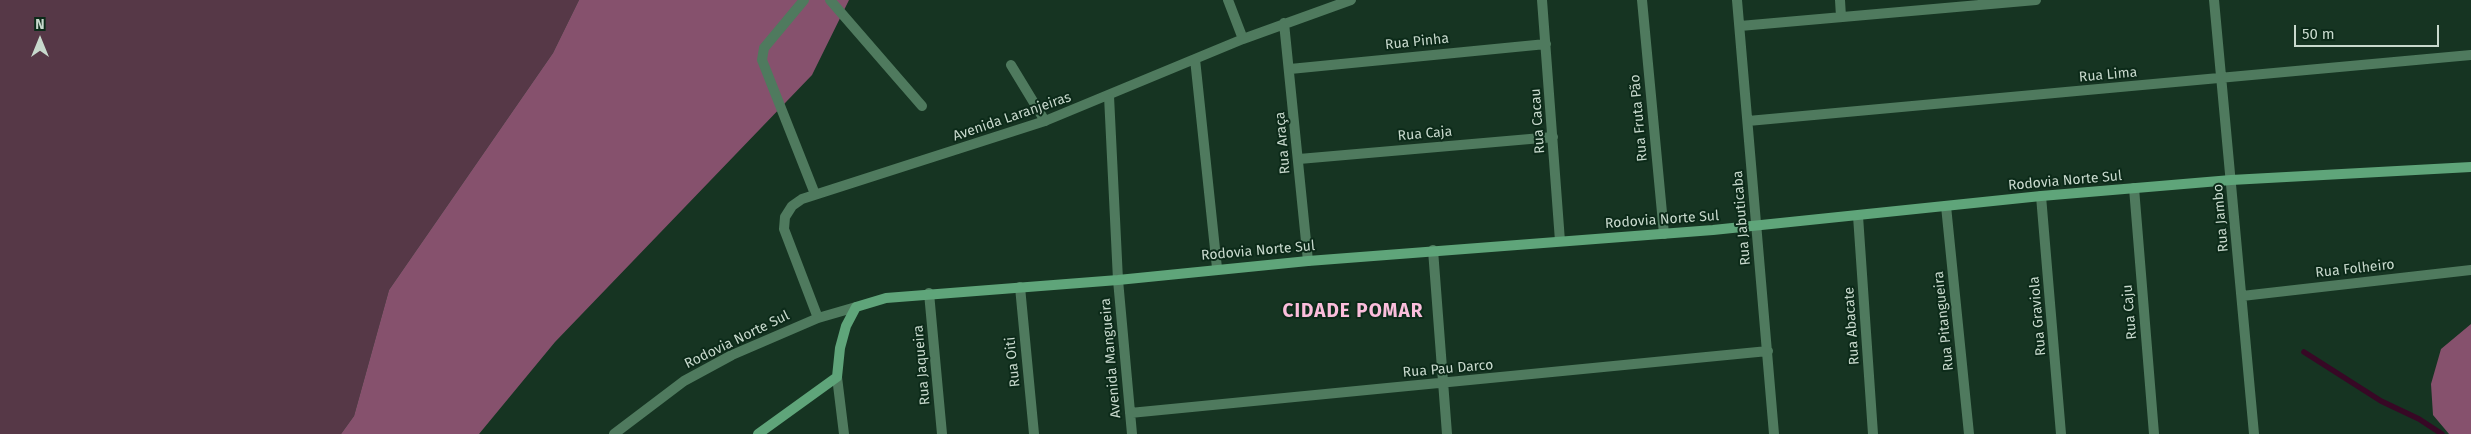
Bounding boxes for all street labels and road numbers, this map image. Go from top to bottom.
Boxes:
street label: Rua Pinha [1384,30,1450,54]
street label: Rua Lima [2078,64,2138,86]
street label: Rua Fruta Pão [1627,74,1651,162]
street label: Rua Cacau [1527,88,1549,154]
street label: Avenida Laranjeiras [951,89,1073,145]
street label: Rua Araça [1272,111,1294,175]
street label: Rua Caja [1397,123,1453,145]
street label: Rodovia Norte Sul [2007,168,2123,194]
street label: Rua Jabuticaba [1729,170,1755,266]
street label: Rua Jambo [2210,183,2232,253]
street label: Rodovia Norte Sul [1604,208,1720,232]
street label: Rodovia Norte Sul [1200,238,1316,264]
street label: Rua Folheiro [2315,256,2395,282]
street label: Rua Pitangueira [1930,270,1958,372]
street label: Rua Graviola [2026,276,2050,356]
street label: Rua Caju [2119,284,2141,340]
street label: Rua Abacate [1841,286,1863,366]
street label: Avenida Mangueira [1097,297,1125,419]
street label: Rodovia Norte Sul [682,307,792,373]
street label: Rua Jaqueira [910,324,934,406]
street label: Rua Oiti [1002,336,1024,388]
street label: Rua Pau Darco [1402,357,1494,381]

